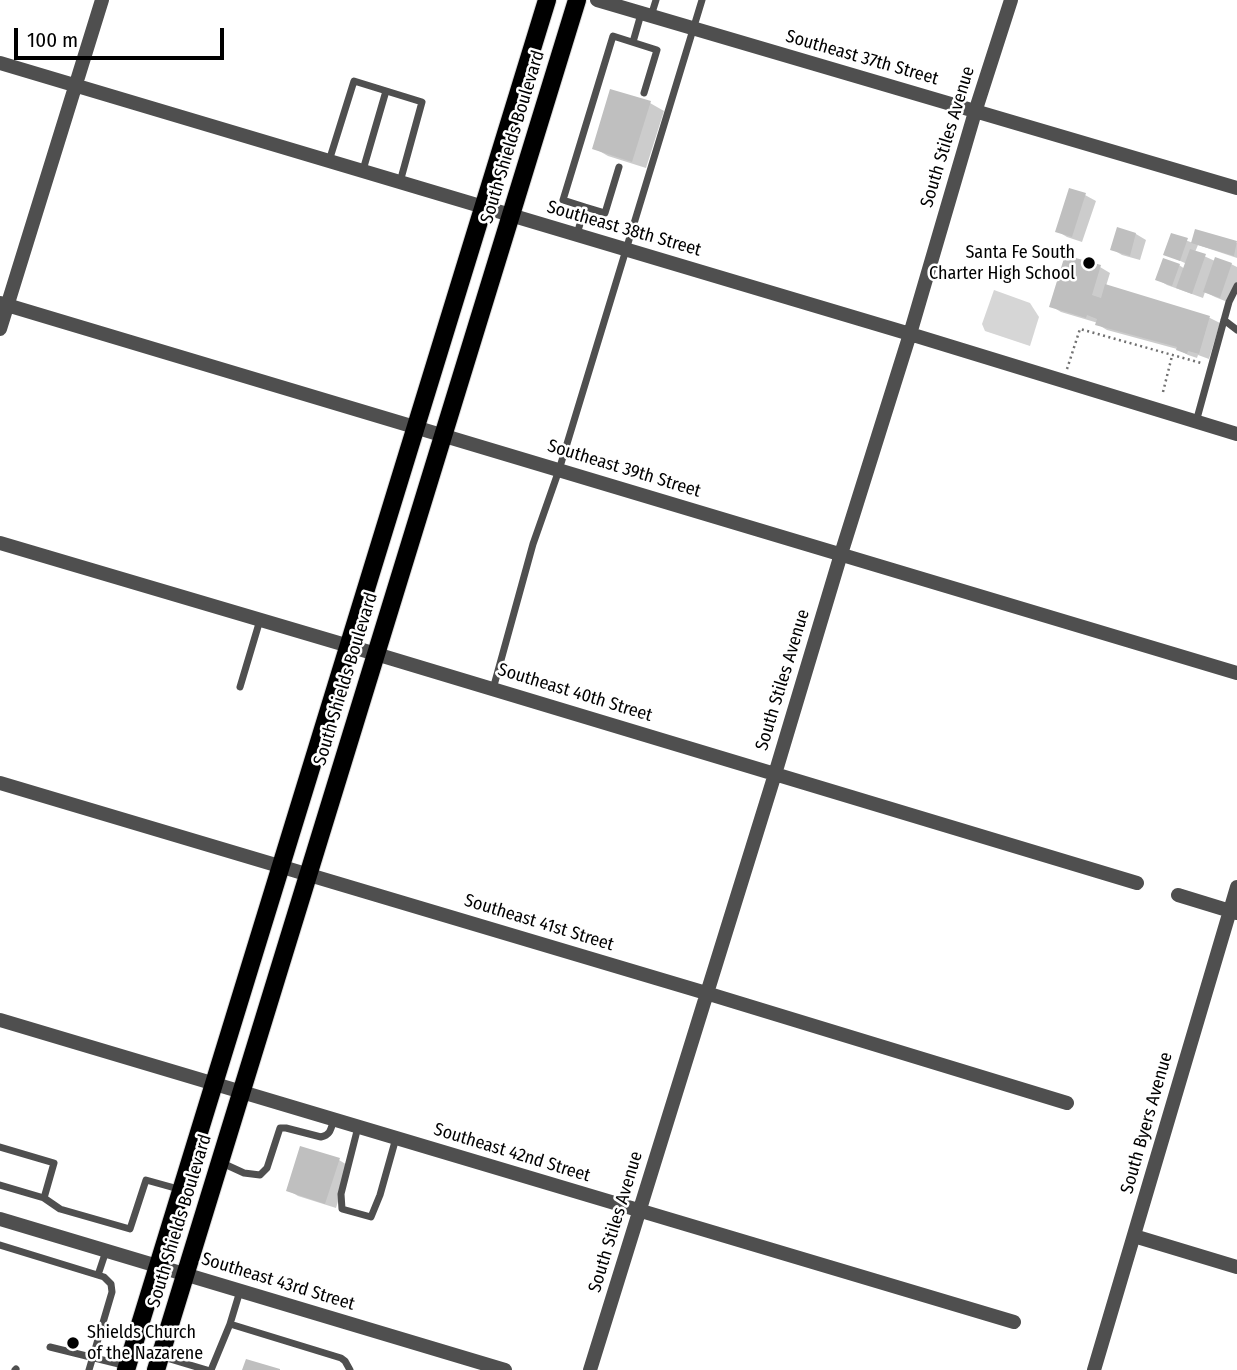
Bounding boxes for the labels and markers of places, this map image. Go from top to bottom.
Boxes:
place label: Santa Fe South Charter High School [929,242,1075,284]
marker: Santa Fe South Charter High School [1081,255,1097,271]
place label: Shields Church of the Nazarene [87,1322,203,1364]
marker: Shields Church of the Nazarene [65,1335,81,1351]

